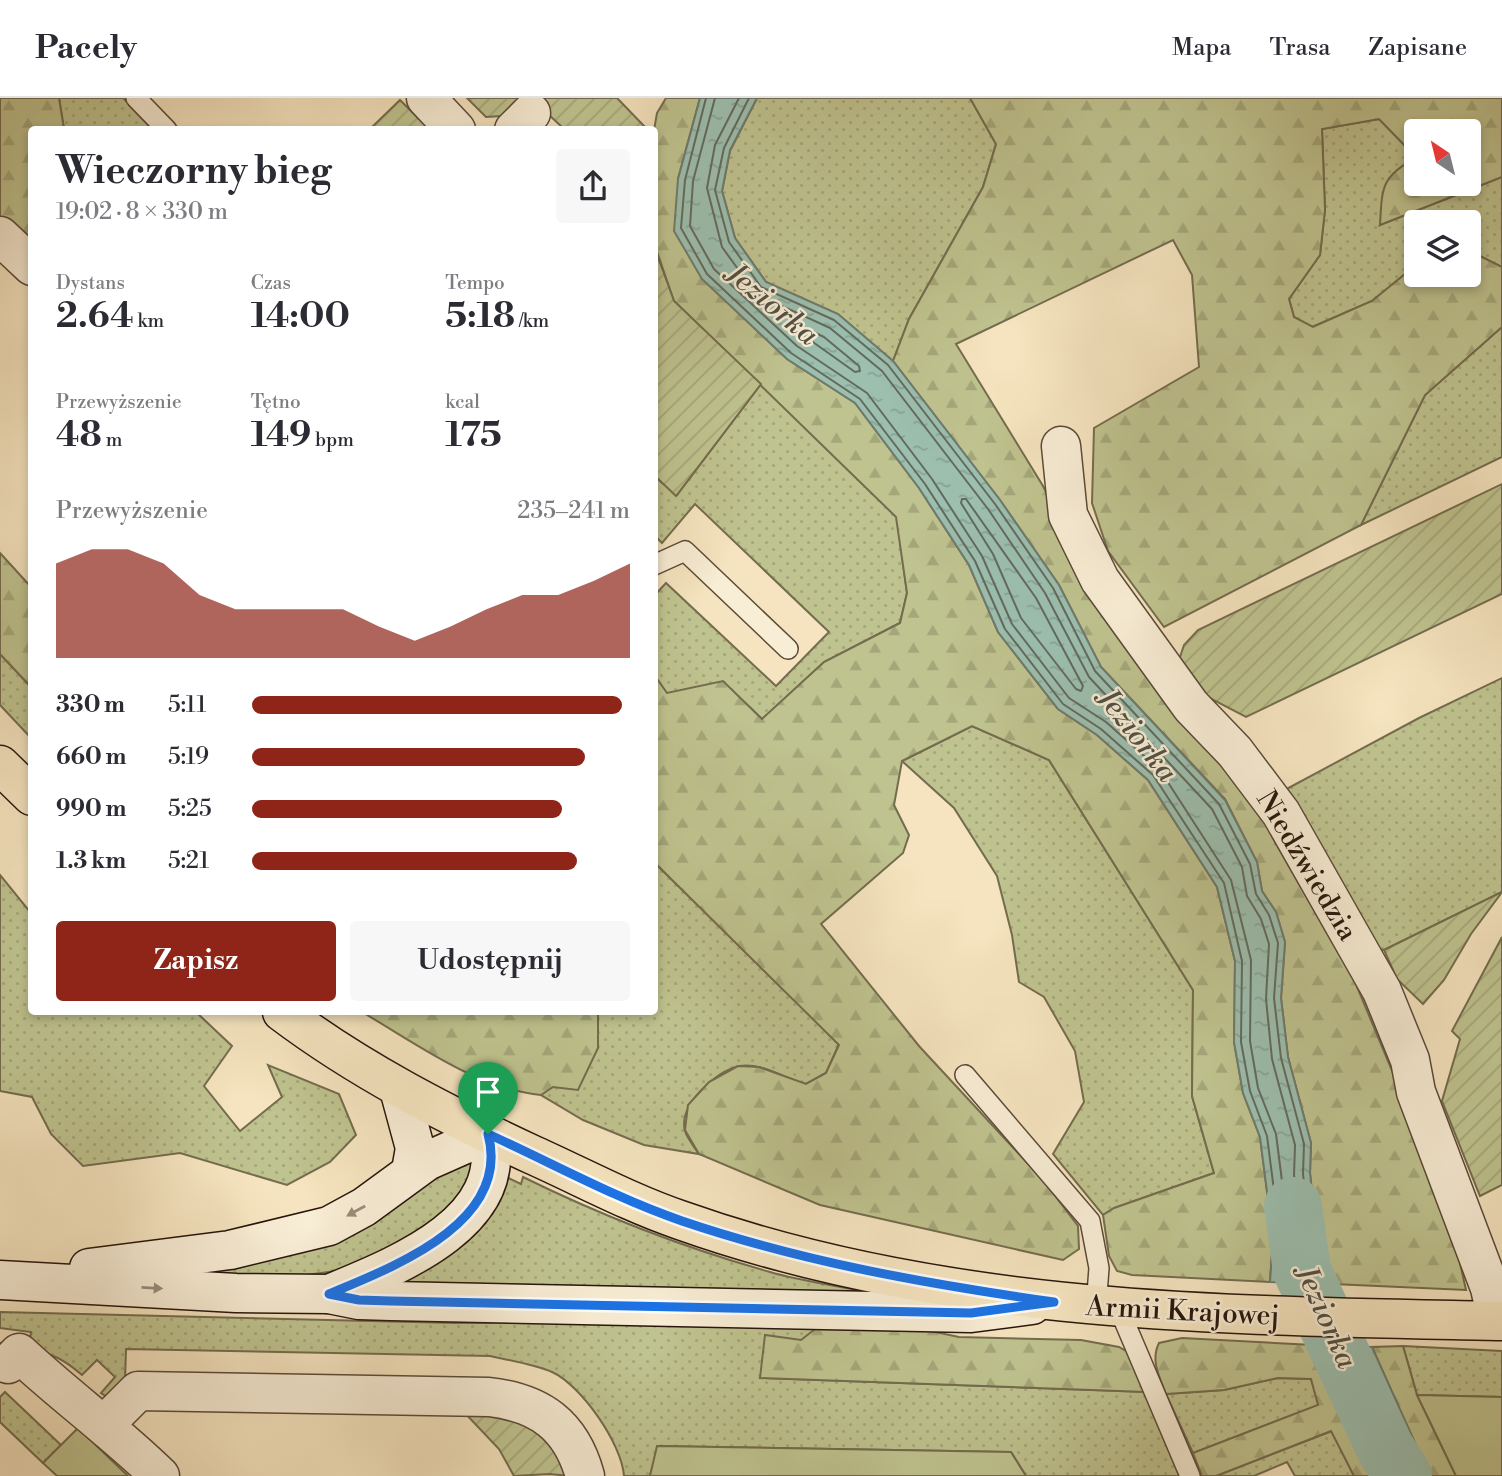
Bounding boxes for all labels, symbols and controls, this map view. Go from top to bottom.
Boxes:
text: Pacely [35,28,137,69]
text: Mapa [1172,33,1231,63]
text: Trasa [1269,33,1330,63]
text: Zapisane [1368,33,1467,63]
north arrow [1404,119,1480,196]
map controls [1404,119,1481,287]
text: Wieczorny bieg [56,148,332,195]
button: share [556,149,630,223]
text: 19:02 · 8 × 330 m [56,198,228,226]
button: layers [1404,210,1481,287]
water label: Jeziorka [716,253,826,354]
text: Dystans [56,271,125,295]
text: Czas [251,271,291,295]
text: Tempo [445,271,505,295]
text: 2.64 [56,295,134,338]
text: 14:00 [251,295,350,338]
text: 5:18 [445,295,515,338]
text: km [134,309,164,333]
text: /km [515,309,549,333]
text: Przewyższenie [56,390,182,414]
text: Tętno [251,390,301,414]
text: kcal [445,390,480,414]
text: 48 [56,414,102,457]
text: 149 [251,414,311,457]
text: 175 [445,414,502,457]
text: m [102,428,122,452]
text: bpm [311,428,354,452]
text: Przewyższenie [56,497,208,525]
text: 235–241 m [517,497,630,525]
water label: Jeziorka [1087,679,1186,790]
text: 330 m [56,691,125,719]
text: 5:11 [168,691,206,719]
text: 660 m [56,743,126,771]
text: 5:19 [168,743,209,771]
street label: Niedźwiedzia [1248,784,1366,948]
text: 990 m [56,795,126,823]
text: 5:25 [168,795,212,823]
text: 1.3 km [56,847,126,875]
text: 5:21 [168,847,209,875]
button: Zapisz [56,921,336,1001]
button: Udostępnij [350,921,630,1001]
pin [458,1062,518,1134]
icon: arrive [469,1073,507,1111]
one-way arrow [347,1205,366,1217]
water label: Jeziorka [1285,1257,1366,1375]
one-way arrow [141,1283,163,1294]
street label: Armii Krajowej [1084,1289,1281,1334]

